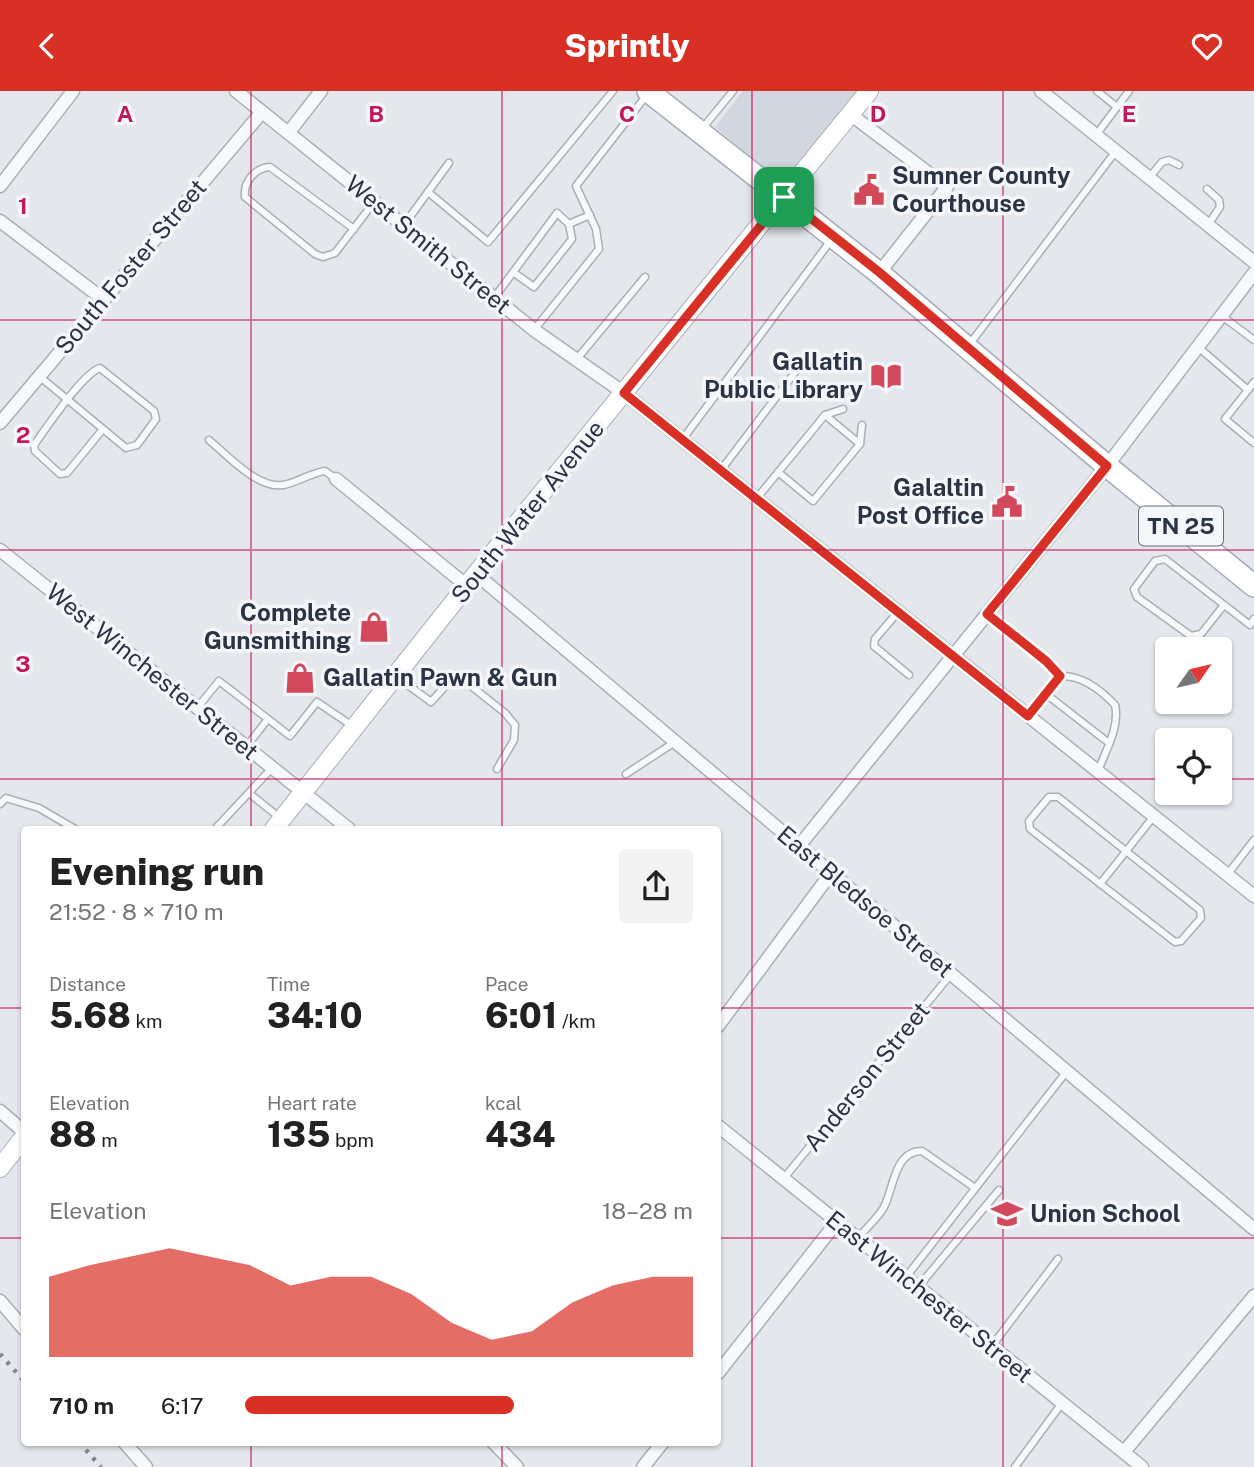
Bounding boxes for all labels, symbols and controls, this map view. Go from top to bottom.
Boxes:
icon: back [28,27,66,65]
text: Sprintly [564,27,690,64]
icon: heart [1188,27,1226,65]
text: A [117,100,134,127]
text: B [368,100,384,127]
text: C [619,100,635,127]
text: D [870,100,886,127]
text: E [1122,100,1136,127]
place label: Sumner County Courthouse [892,161,1071,217]
pin [754,167,814,227]
street label: West Smith Street [340,169,517,319]
street label: South Foster Street [49,173,212,360]
public building icon: Sumner County Courthouse [852,173,886,207]
icon: arrive [765,178,803,216]
text: 1 [18,192,28,219]
place label: Gallatin Public Library [704,347,863,403]
library icon: Gallatin Public Library [869,359,903,393]
street label: South Water Avenue [445,414,609,608]
text: 2 [16,421,30,448]
place label: Galaltin Post Office [857,473,984,529]
public building icon: Galaltin Post Office [990,485,1024,519]
road number: TN 25 [1139,507,1223,545]
street label: West Winchester Street [41,577,264,765]
place label: Complete Gunsmithing [204,598,351,654]
shop icon: Complete Gunsmithing [357,610,391,644]
north arrow [1155,637,1232,714]
map controls [1155,637,1232,805]
text: 3 [15,650,31,677]
shop icon: Gallatin Pawn & Gun [283,661,317,695]
place label: Gallatin Pawn & Gun [323,663,557,691]
button: locate [1155,728,1232,805]
street label: East Bledsoe Street [772,820,959,983]
text: Evening run [49,849,264,894]
button: share [619,849,693,923]
text: 21:52 · 8 × 710 m [49,898,224,925]
text: Distance [49,973,126,995]
text: Time [267,973,310,995]
text: Pace [485,973,528,995]
text: 5.68 [49,995,131,1036]
text: 34:10 [267,995,363,1036]
text: 6:01 [485,995,557,1036]
street label: Anderson Street [798,996,935,1157]
text: km [131,1010,163,1032]
text: /km [557,1010,596,1032]
text: Elevation [49,1092,130,1114]
text: Heart rate [267,1092,357,1114]
text: kcal [485,1092,522,1114]
text: 88 [49,1114,97,1155]
text: 135 [267,1114,330,1155]
text: 434 [485,1114,556,1155]
text: m [97,1129,118,1151]
text: bpm [330,1129,374,1151]
text: Elevation [49,1197,147,1224]
text: 18–28 m [602,1197,693,1224]
school or university icon: Union School [990,1197,1024,1231]
place label: Union School [1030,1199,1181,1227]
street label: East Winchester Street [821,1204,1038,1388]
text: 710 m [49,1392,114,1419]
text: 6:17 [161,1392,204,1419]

